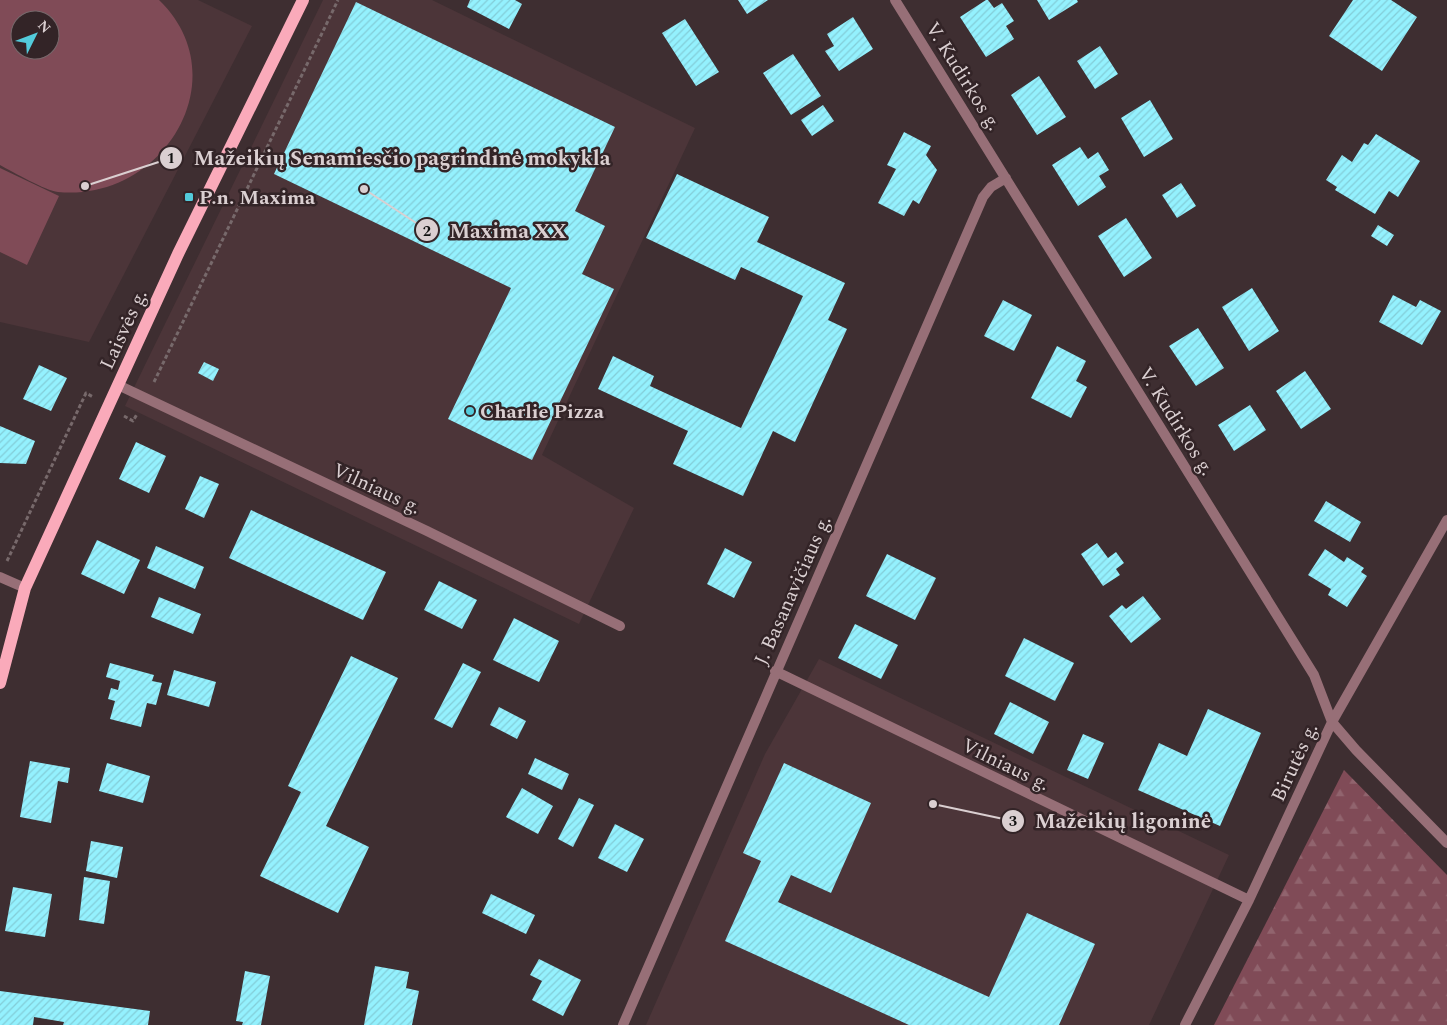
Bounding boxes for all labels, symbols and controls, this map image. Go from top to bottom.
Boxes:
north arrow [10,10,60,60]
text: N [33,15,56,38]
street label: V. Kudirkos g. [918,16,1009,137]
callout: Mažeikių Senamiesčio pagrindinė mokykla [158,140,620,176]
text: Mažeikių Senamiesčio pagrindinė mokykla [194,143,611,175]
text: 1 [167,147,175,170]
place label: P.n. Maxima [199,183,316,213]
marker: P.n. Maxima [183,191,195,203]
callout: Maxima XX [414,212,577,248]
text: Maxima XX [449,216,567,248]
text: 2 [423,220,431,243]
street label: Laisvės g. [92,284,156,374]
street label: V. Kudirkos g. [1131,361,1222,482]
place label: Charlie Pizza [480,397,605,427]
marker: Charlie Pizza [464,405,476,417]
street label: Vilniaus g. [327,455,426,522]
street label: J. Basanavičiaus g. [746,511,839,670]
street label: Birutės g. [1264,718,1326,807]
street label: Vilniaus g. [957,731,1055,799]
callout: Mažeikių ligoninė [1000,803,1222,839]
text: Mažeikių ligoninė [1035,806,1211,838]
text: 3 [1009,810,1017,833]

